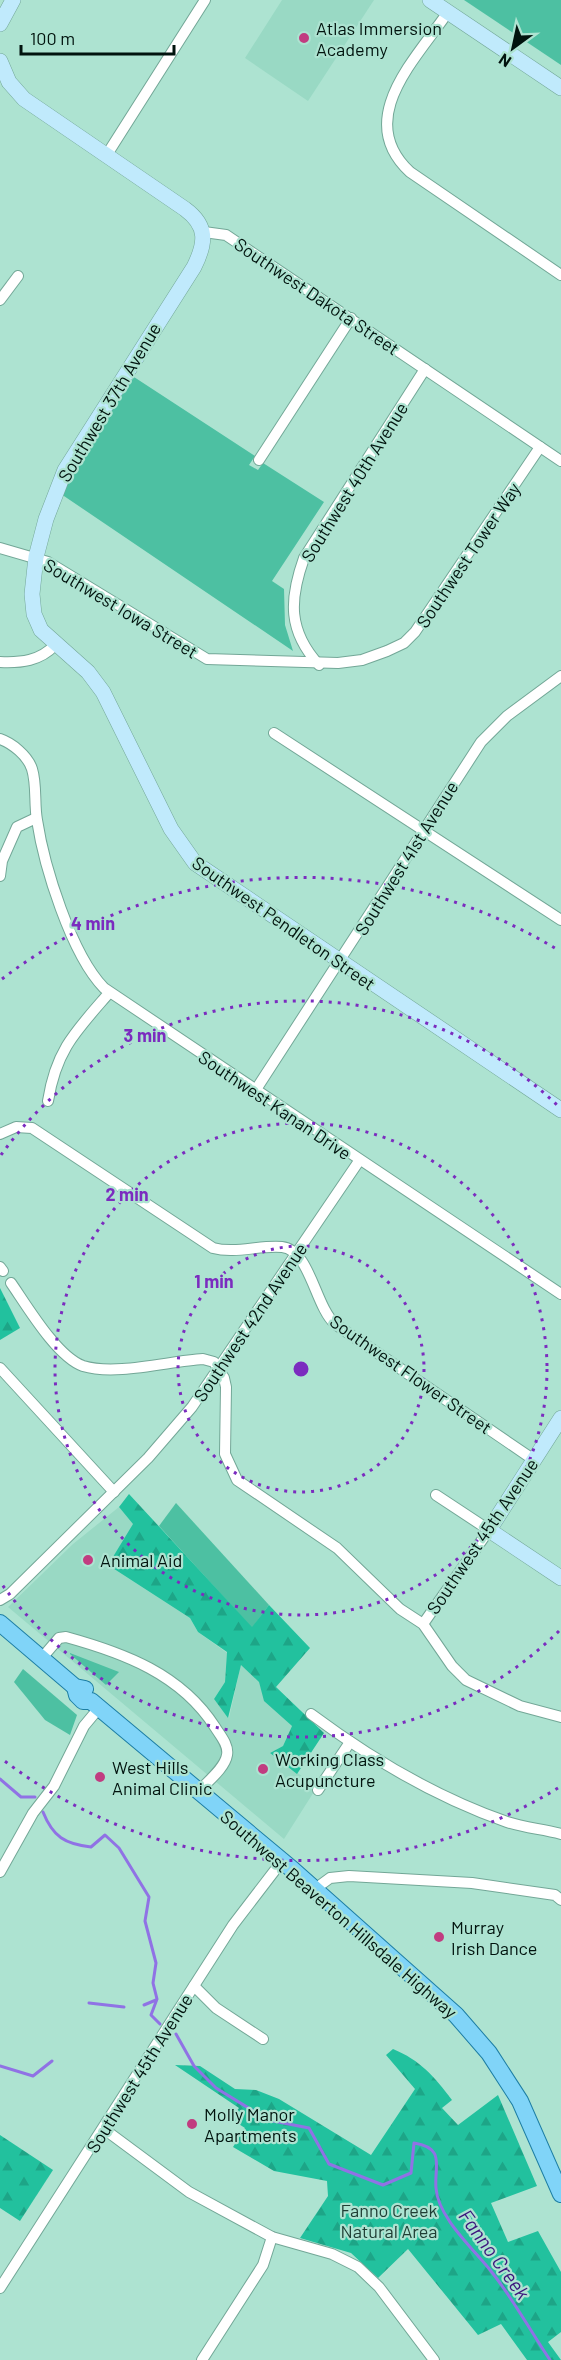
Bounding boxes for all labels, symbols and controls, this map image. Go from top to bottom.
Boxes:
place label: Atlas Immersion Academy [316,17,442,60]
scale bar [21,18,174,56]
north arrow [483,18,543,78]
text: 100 m [30,27,75,49]
marker: Atlas Immersion Academy [297,31,311,45]
text: N [495,50,514,72]
street label: Southwest Dakota Street [230,233,404,359]
street label: Southwest 37th Avenue [53,318,165,486]
street label: Southwest 40th Avenue [296,398,412,566]
street label: Southwest Tower Way [411,478,525,632]
street label: Southwest Iowa Street [40,553,202,663]
street label: Southwest 41st Avenue [350,777,462,939]
street label: Southwest Pendleton Street [188,851,380,995]
text: 4 min [71,912,115,934]
text: 3 min [124,1024,166,1046]
street label: Southwest Kanan Drive [194,1046,356,1164]
text: 2 min [105,1183,149,1205]
street label: Southwest 42nd Avenue [189,1238,311,1406]
text: 1 min [194,1270,234,1292]
street label: Southwest Flower Street [326,1310,496,1438]
centre of rings [291,1359,311,1379]
street label: Southwest 45th Avenue [422,1454,542,1618]
place label: Animal Aid [100,1549,182,1571]
marker: Animal Aid [81,1553,95,1567]
place label: Working Class Acupuncture [275,1748,384,1791]
place label: West Hills Animal Clinic [112,1756,212,1799]
marker: Working Class Acupuncture [256,1762,270,1776]
marker: West Hills Animal Clinic [93,1770,107,1784]
street label: Southwest Beaverton Hillsdale Highway [216,1805,462,2023]
place label: Murray Irish Dance [451,1916,537,1959]
marker: Murray Irish Dance [432,1930,446,1944]
street label: Southwest 45th Avenue [81,1989,197,2157]
place label: Molly Manor Apartments [204,2103,297,2146]
marker: Molly Manor Apartments [185,2117,199,2131]
park label: Fanno Creek Natural Area [340,2199,438,2242]
water label: Fanno Creek [454,2204,536,2304]

